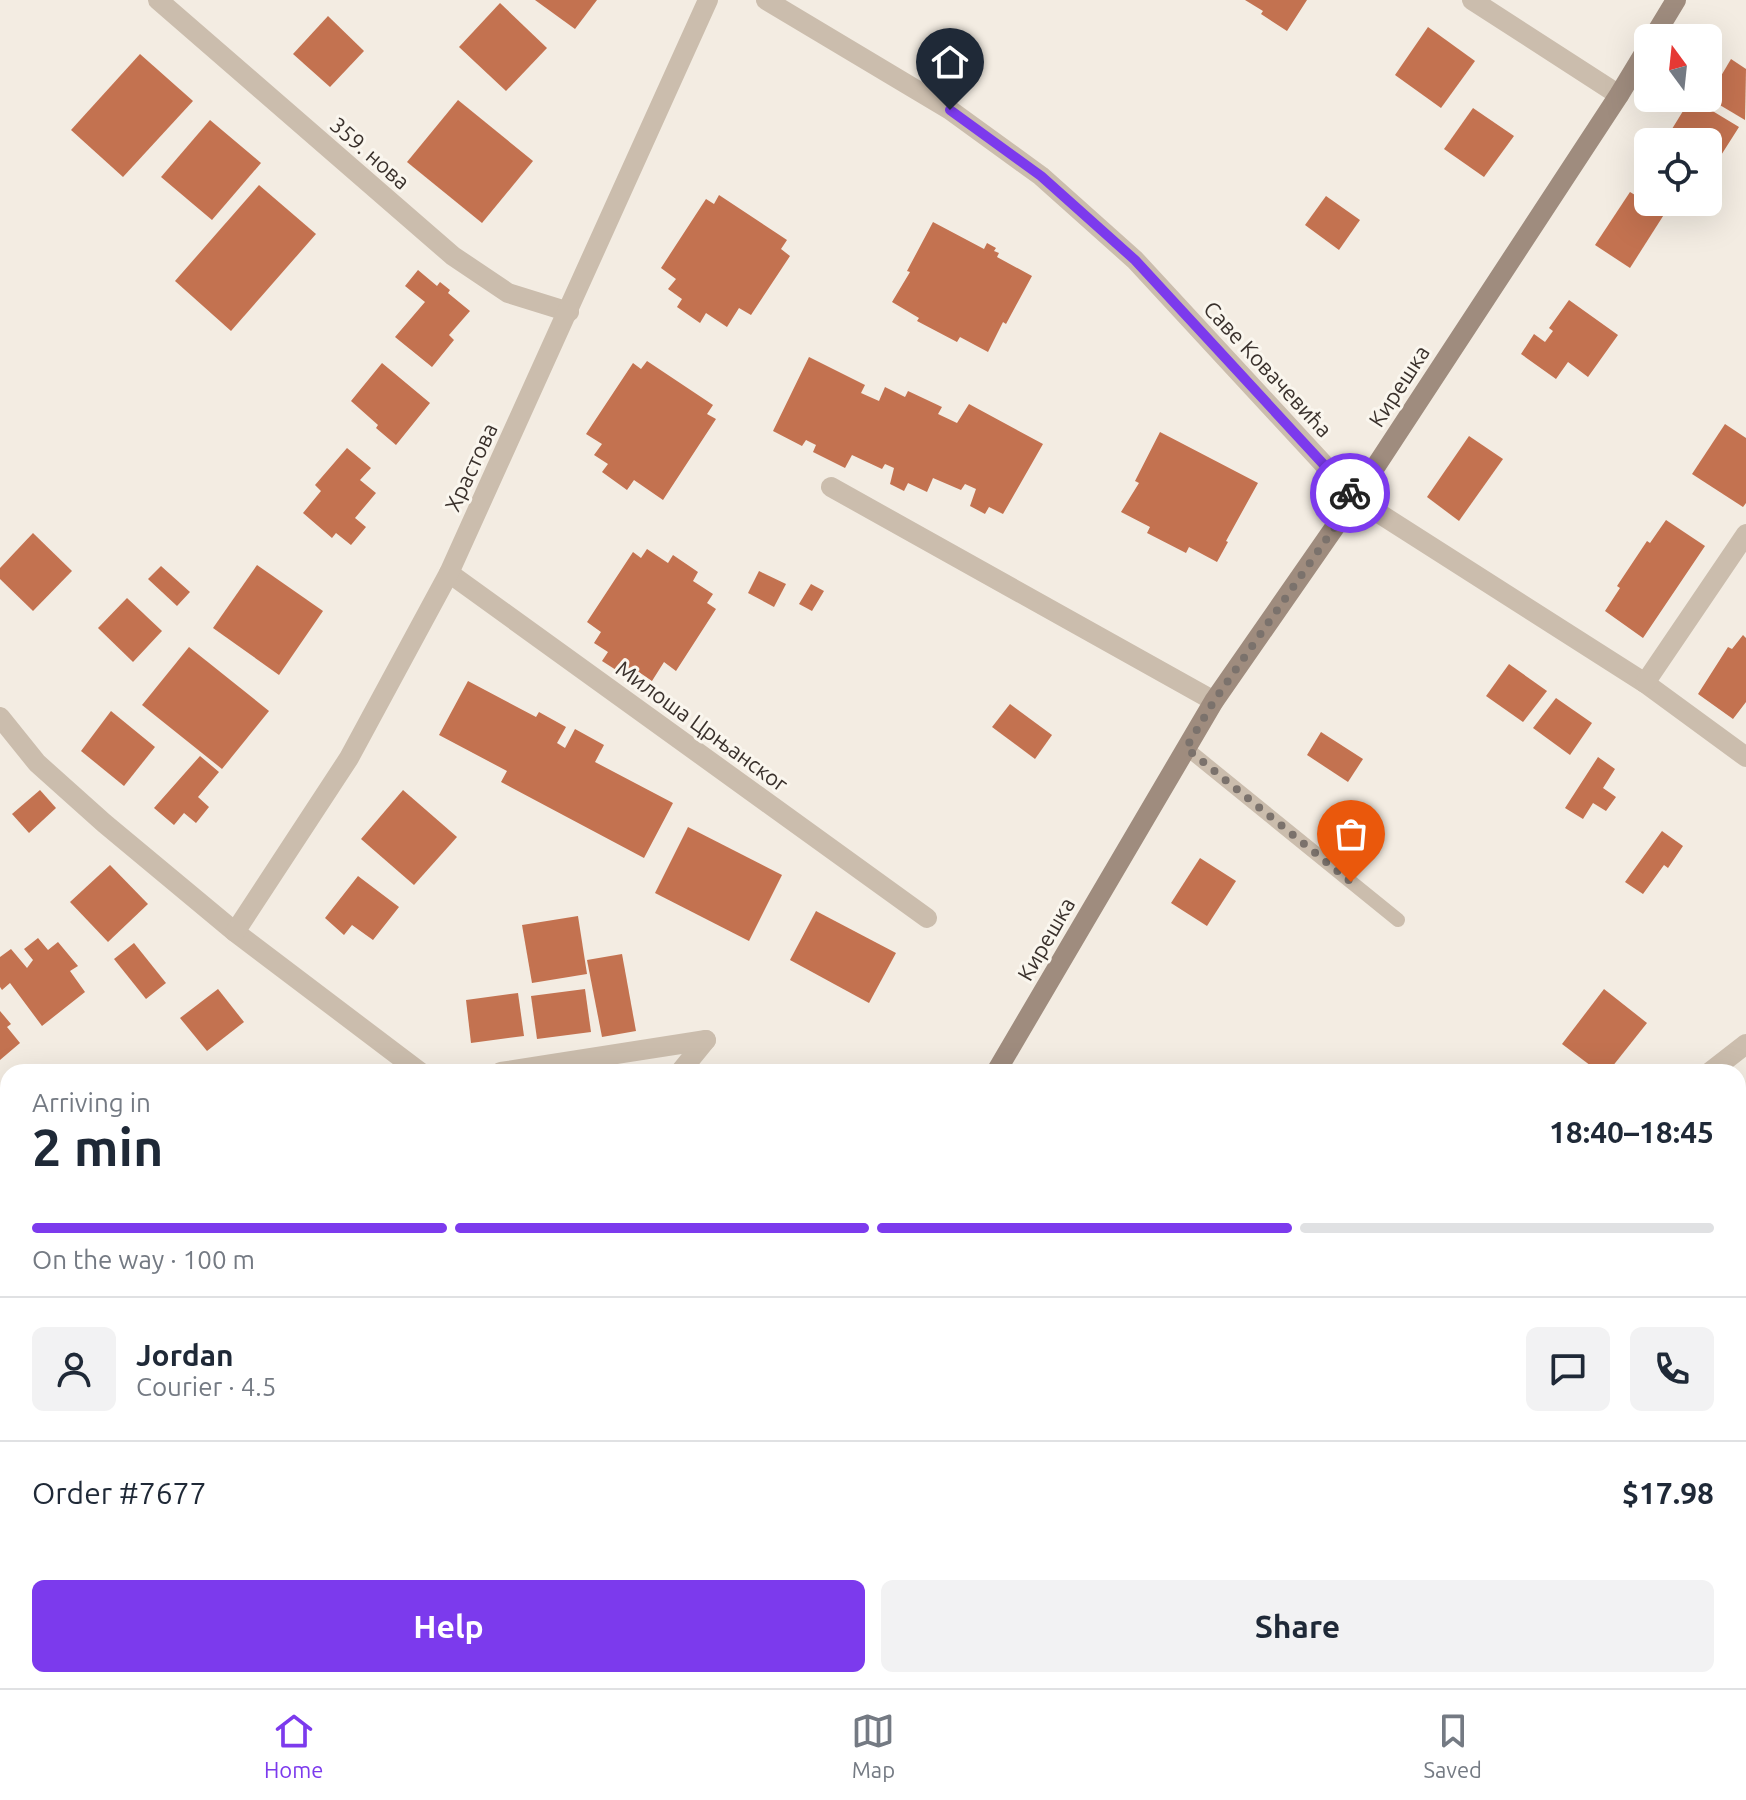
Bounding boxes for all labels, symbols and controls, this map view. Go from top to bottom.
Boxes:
north arrow [1634,24,1722,112]
map controls [1634,24,1722,216]
pin [916,28,984,110]
icon: home [928,40,972,84]
street label: 359. нова [326,111,415,194]
button: locate [1634,128,1722,216]
street label: Саве Ковачевића [1199,296,1338,442]
street label: Кирешка [1363,340,1434,431]
street label: Храстова [439,419,502,515]
courier [1310,453,1390,533]
icon: bike [1328,471,1372,515]
street label: Милоша Црњанског [612,655,793,796]
pin [1317,800,1385,882]
icon: bag [1329,812,1373,856]
street label: Кирешка [1012,893,1079,985]
text: Arriving in [32,1088,151,1117]
text: 18:40–18:45 [1549,1115,1714,1149]
text: 2 min [32,1118,163,1176]
text: On the way · 100 m [32,1245,255,1274]
button: person [32,1327,116,1411]
button: chat [1526,1327,1610,1411]
button: phone [1630,1327,1714,1411]
text: Jordan [136,1338,234,1372]
text: Courier · 4.5 [136,1372,276,1401]
text: Order #7677 [32,1476,206,1510]
text: $17.98 [1622,1476,1714,1510]
button: Help [32,1580,865,1672]
button: Share [881,1580,1714,1672]
tab: Home [264,1709,323,1782]
tab: Map [851,1709,895,1782]
tab: Saved [1423,1709,1482,1782]

